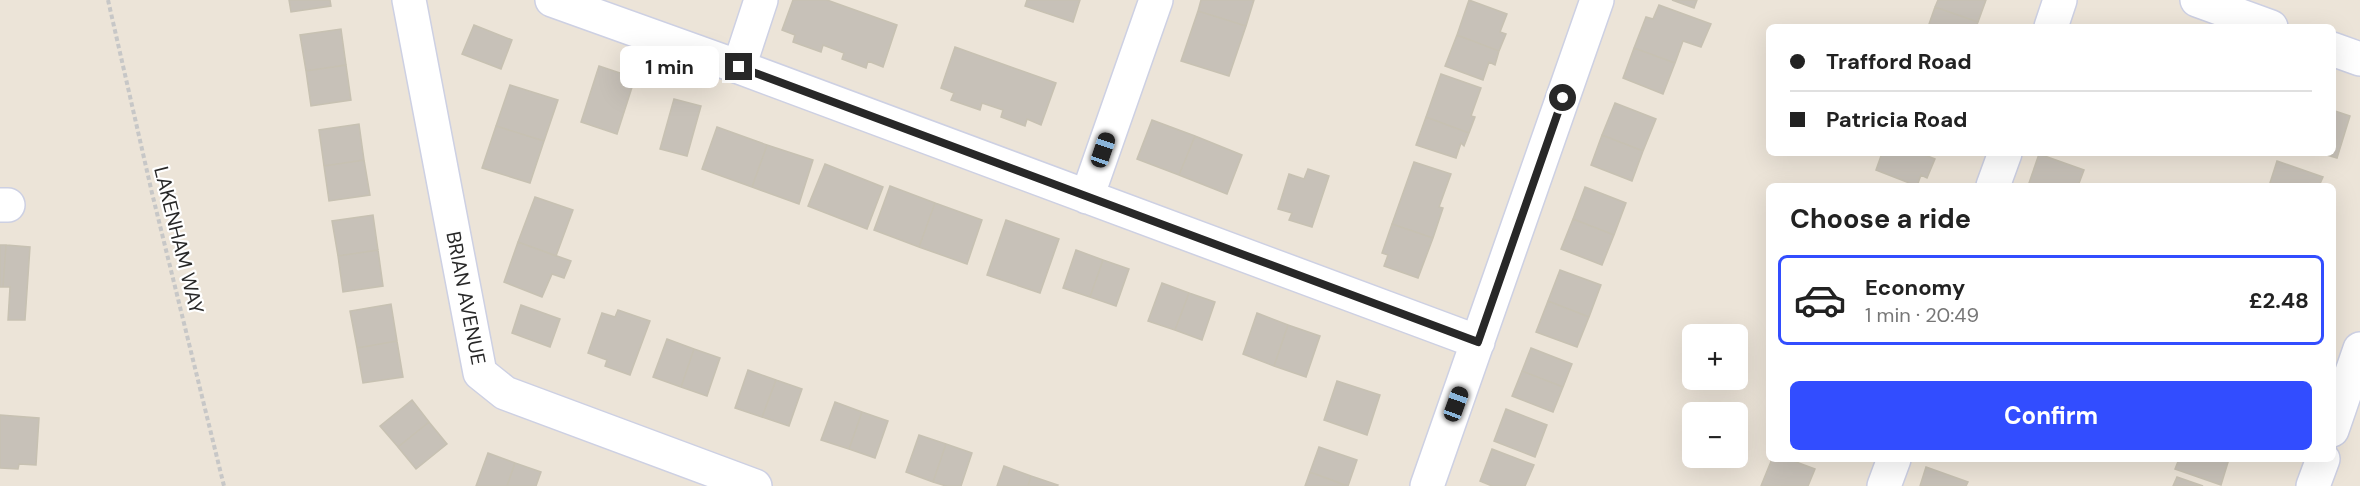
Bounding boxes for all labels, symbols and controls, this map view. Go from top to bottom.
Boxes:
callout: 1 min [619,46,718,88]
text: Trafford Road [1826,47,1972,76]
route end [725,53,752,80]
text: 1 min [645,54,694,80]
route start [1549,84,1576,111]
text: Patricia Road [1826,105,1968,134]
car [1089,130,1117,170]
street label: LAKENHAM WAY [148,164,210,317]
text: Choose a ride [1790,201,1971,236]
street label: BRIAN AVENUE [440,229,492,367]
icon: car [1793,273,1847,327]
text: Economy [1865,273,1965,302]
text: £2.48 [2249,286,2309,315]
text: 1 min · 20:49 [1865,302,1979,328]
map controls [1682,324,1748,468]
button: + [1682,324,1748,390]
button: Confirm [1790,381,2312,450]
car [1441,384,1471,424]
button: − [1682,402,1748,468]

